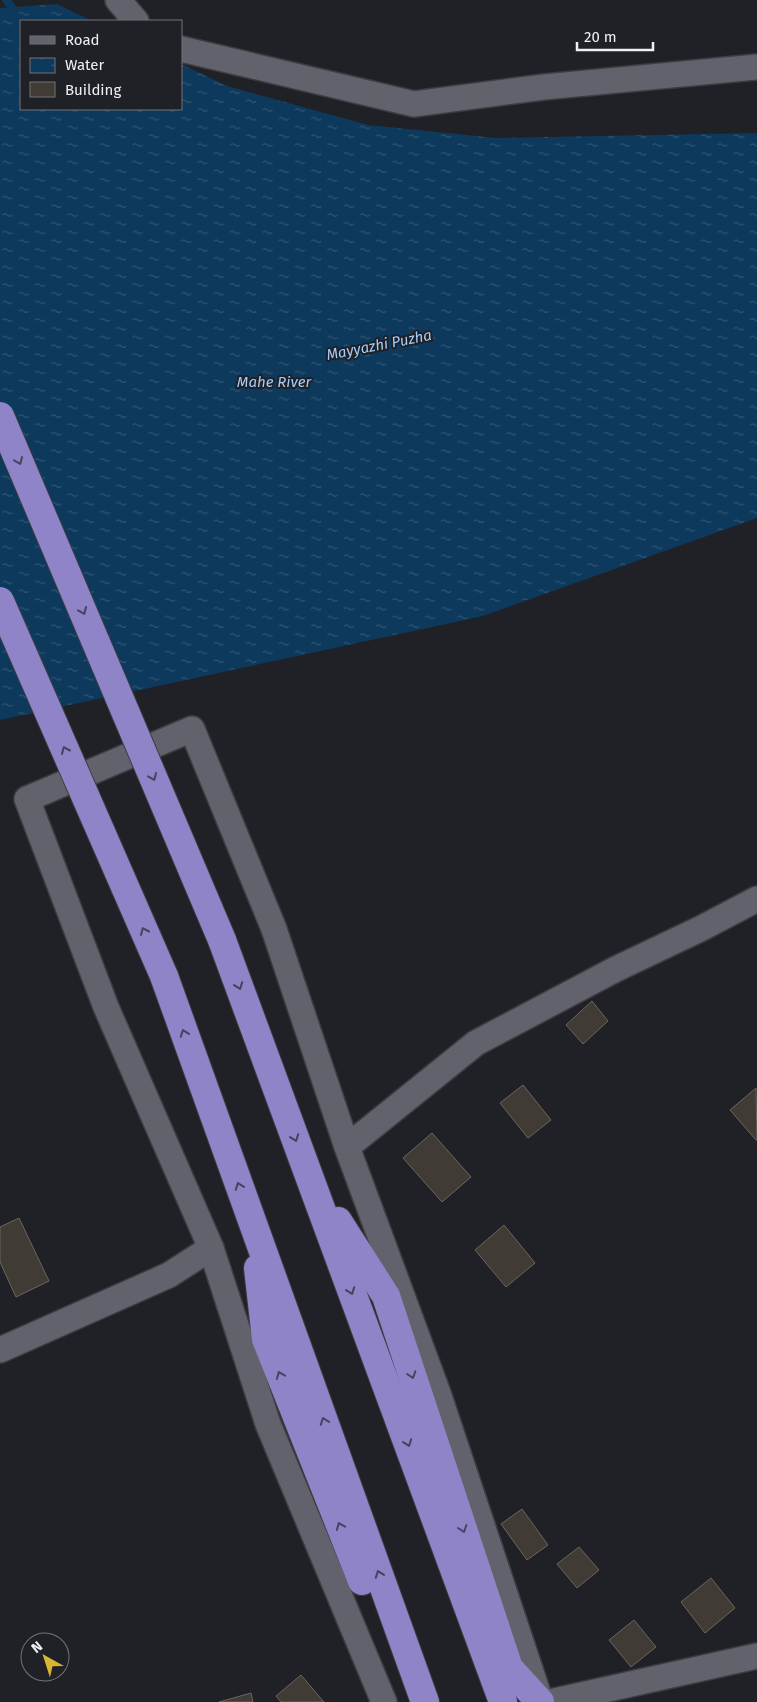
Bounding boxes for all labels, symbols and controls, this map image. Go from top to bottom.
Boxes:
legend [20,20,182,110]
scale bar [577,20,653,52]
text: 20 m [584,28,617,46]
text: Road [65,31,100,49]
text: Water [65,56,104,74]
text: Building [65,81,121,99]
water label: Mayyazhi Puzha [325,326,433,364]
water label: Mahe River [237,373,312,391]
one-way arrow [13,456,23,465]
one-way arrow [76,606,87,615]
one-way arrow [61,746,72,755]
one-way arrow [147,772,157,780]
one-way arrow [140,927,151,936]
one-way arrow [233,981,243,990]
one-way arrow [180,1029,190,1038]
one-way arrow [289,1133,299,1142]
one-way arrow [235,1182,245,1191]
one-way arrow [345,1286,355,1295]
one-way arrow [406,1370,416,1378]
one-way arrow [276,1371,286,1380]
one-way arrow [320,1417,330,1426]
one-way arrow [402,1438,412,1447]
one-way arrow [336,1522,346,1531]
one-way arrow [457,1524,467,1533]
one-way arrow [375,1570,385,1579]
north arrow [20,1632,70,1682]
text: N [28,1638,46,1657]

